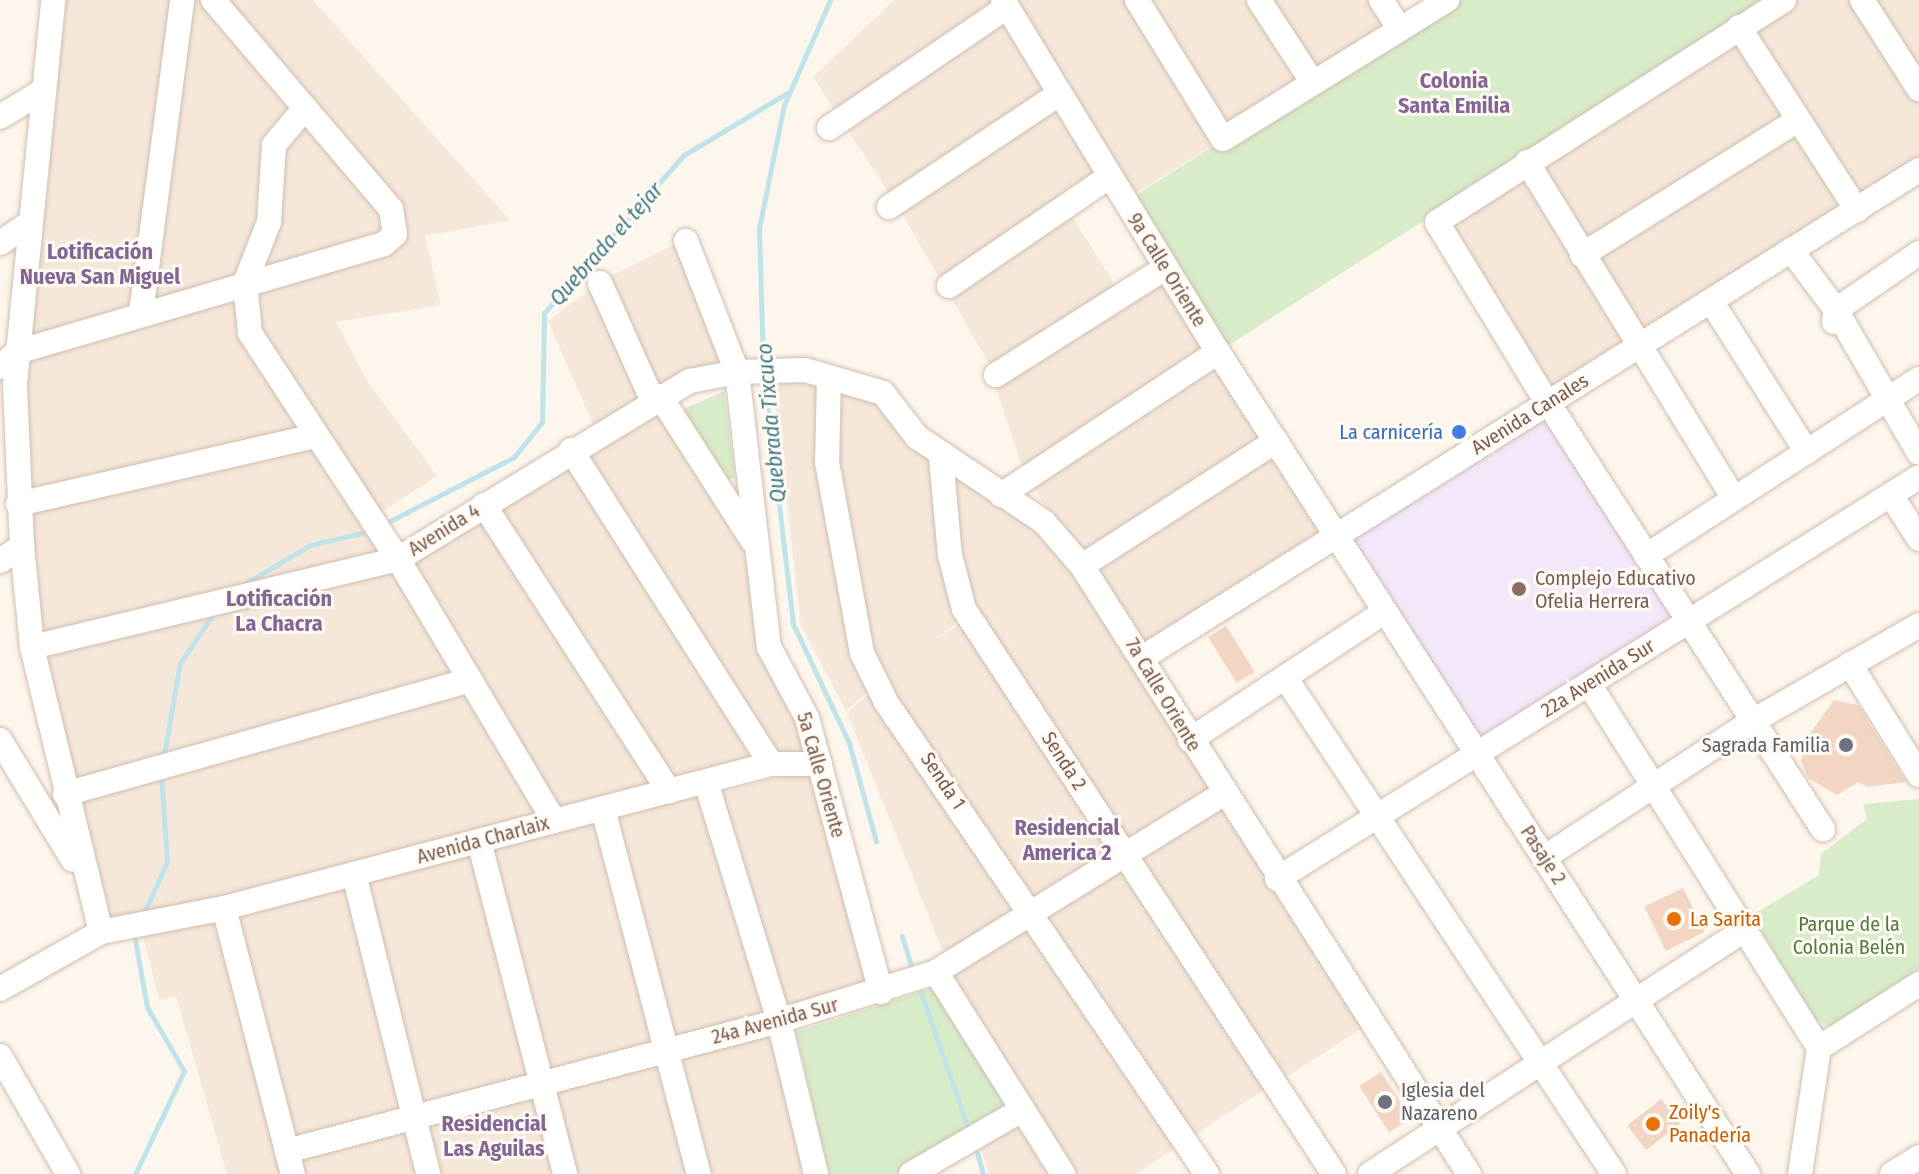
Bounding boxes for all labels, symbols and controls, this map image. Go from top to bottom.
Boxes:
district label: Colonia Santa Emilia [1398,67,1510,118]
water label: Quebrada el tejar [544,177,668,311]
street label: 9a Calle Oriente [1122,209,1212,331]
district label: Lotificación Nueva San Miguel [20,238,180,290]
water label: Quebrada Tixcuco [751,342,791,504]
street label: Avenida Canales [1467,368,1593,460]
place label: La carnicería [1339,420,1443,444]
marker: La carnicería [1450,423,1468,441]
street label: Avenida 4 [404,499,484,561]
place label: Complejo Educativo Ofelia Herrera [1535,566,1696,613]
marker: Complejo Educativo Ofelia Herrera [1510,580,1528,598]
district label: Lotificación La Chacra [226,585,332,636]
street label: 7a Calle Oriente [1120,634,1206,756]
street label: 22a Avenida Sur [1537,634,1659,722]
street label: 5a Calle Oriente [792,709,850,841]
street label: Senda 2 [1036,727,1092,795]
place label: Sagrada Familia [1702,733,1830,757]
marker: Sagrada Familia [1837,736,1855,754]
street label: Senda 1 [915,748,971,814]
street label: Avenida Charlaix [414,811,552,869]
district label: Residencial America 2 [1014,814,1120,866]
street label: Pasaje 2 [1515,821,1571,889]
place label: La Sarita [1690,907,1761,931]
marker: La Sarita [1665,910,1683,928]
park label: Parque de la Colonia Belén [1793,912,1905,959]
street label: 24a Avenida Sur [709,993,841,1049]
place label: Iglesia del Nazareno [1401,1078,1485,1125]
marker: Iglesia del Nazareno [1376,1093,1394,1111]
place label: Zoily's Panadería [1669,1100,1751,1147]
district label: Residencial Las Aguilas [441,1110,547,1162]
marker: Zoily's Panadería [1644,1115,1662,1133]

